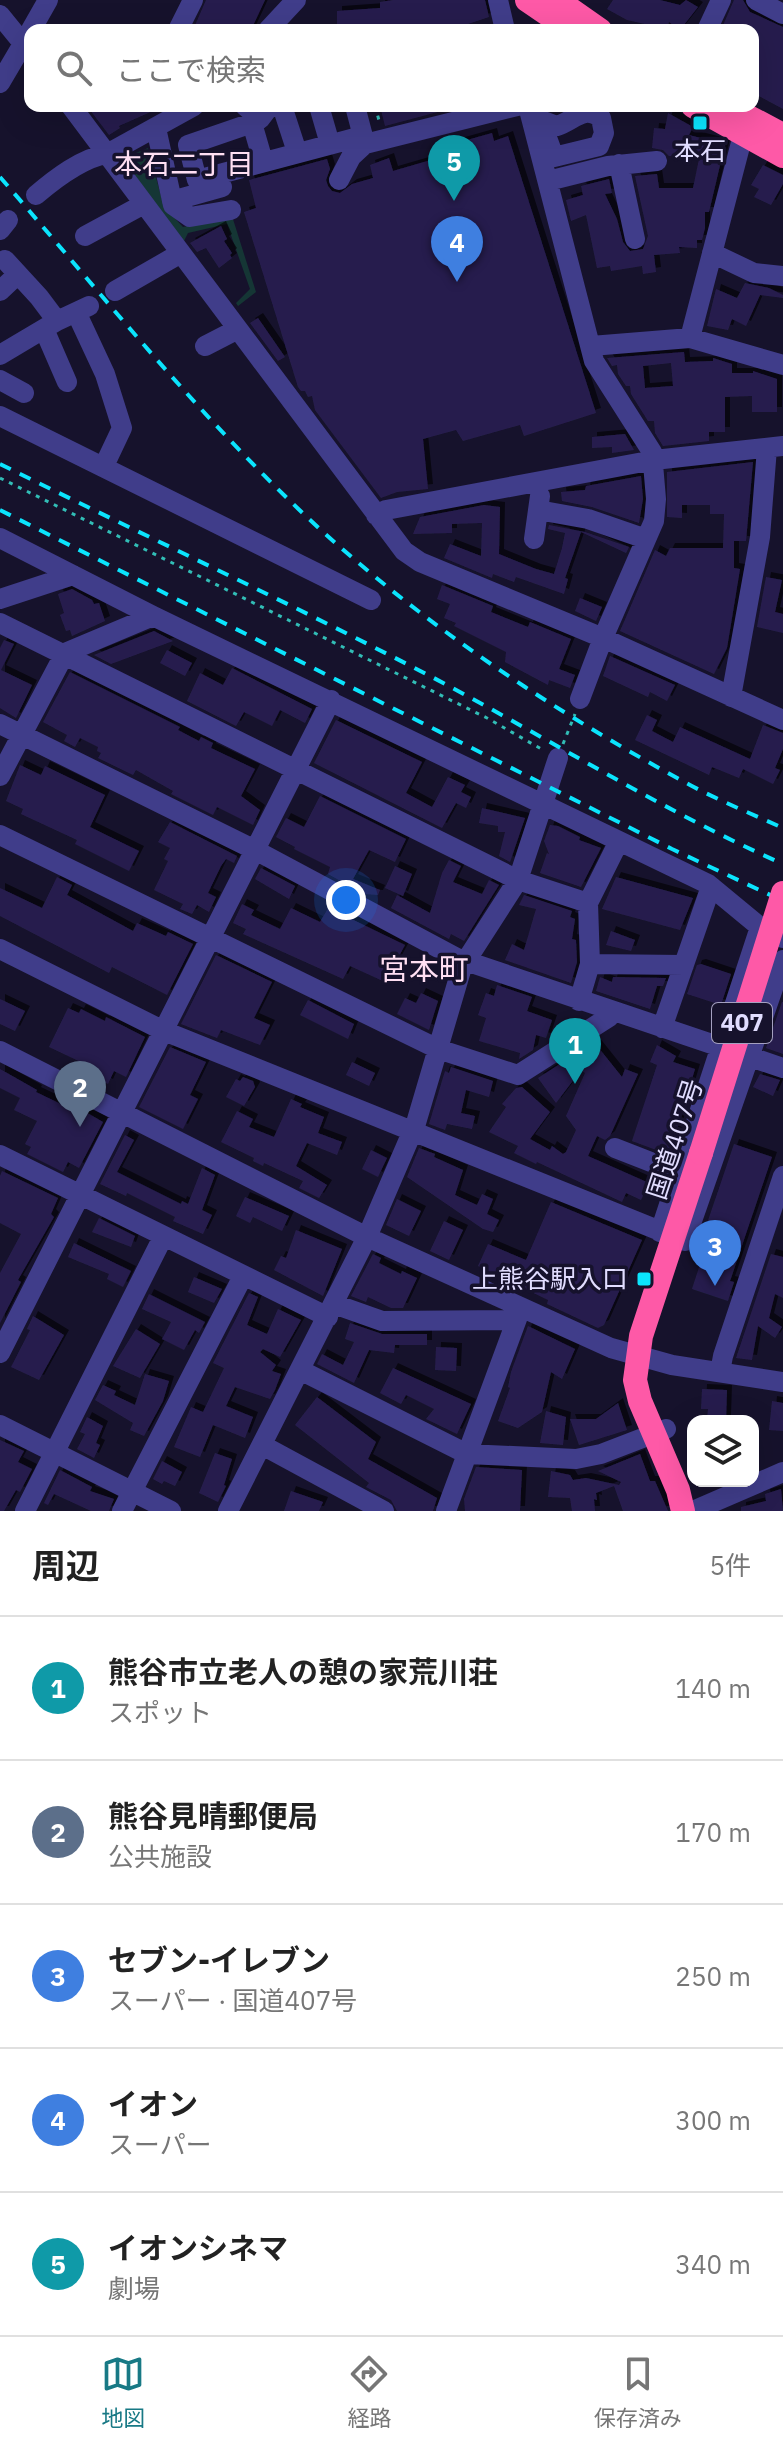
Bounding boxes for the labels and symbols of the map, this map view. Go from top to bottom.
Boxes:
marker: 本石 [691,114,709,132]
place label: 本石 [674,133,726,167]
pin: 5 [428,135,480,201]
district label: 本石二丁目 [114,145,254,182]
pin: 4 [431,216,483,282]
your location [326,880,366,920]
district label: 宮本町 [379,949,469,988]
road number: 407 [712,1003,772,1043]
pin: 1 [549,1018,601,1084]
pin: 2 [54,1061,106,1127]
street label: 国道407号 [639,1074,710,1203]
pin: 3 [689,1220,741,1286]
place label: 上熊谷駅入口 [472,1261,628,1295]
marker: 上熊谷駅入口 [635,1270,653,1288]

